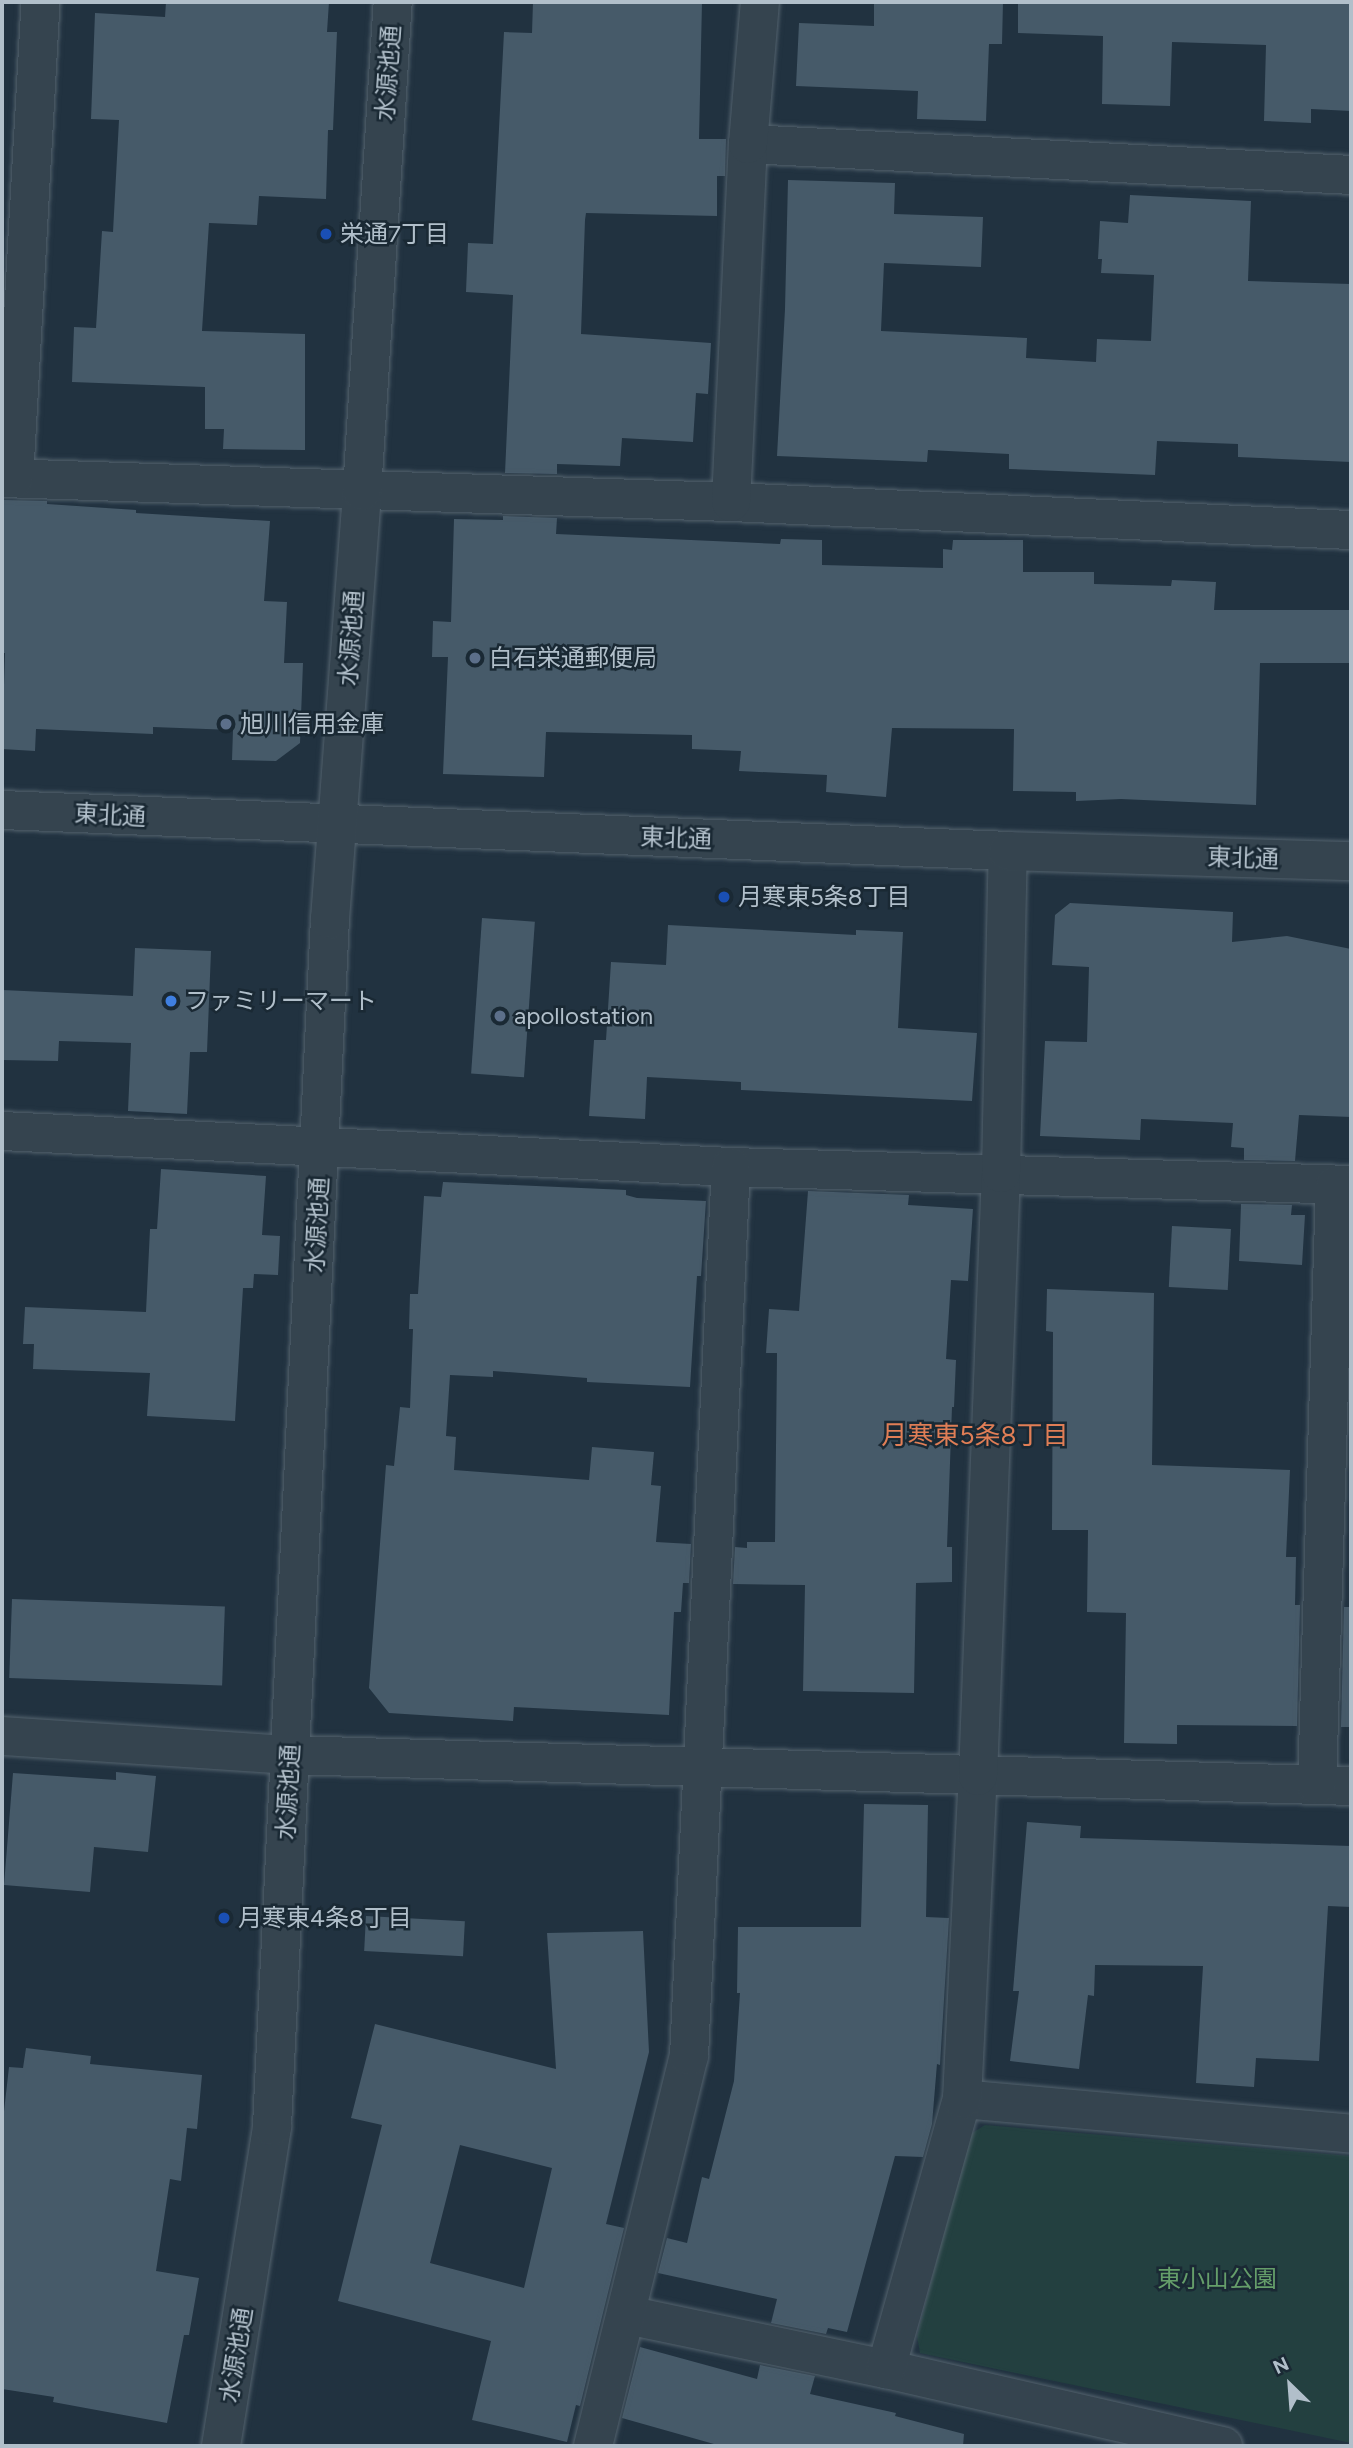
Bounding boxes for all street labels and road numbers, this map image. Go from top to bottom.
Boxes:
street label: 水源池通 [370,24,406,122]
street label: 水源池通 [333,589,369,687]
street label: 東北通 [73,799,147,831]
street label: 東北通 [640,822,712,854]
street label: 東北通 [1207,842,1279,874]
street label: 水源池通 [300,1176,334,1274]
street label: 水源池通 [271,1743,305,1841]
street label: 水源池通 [214,2305,258,2405]

